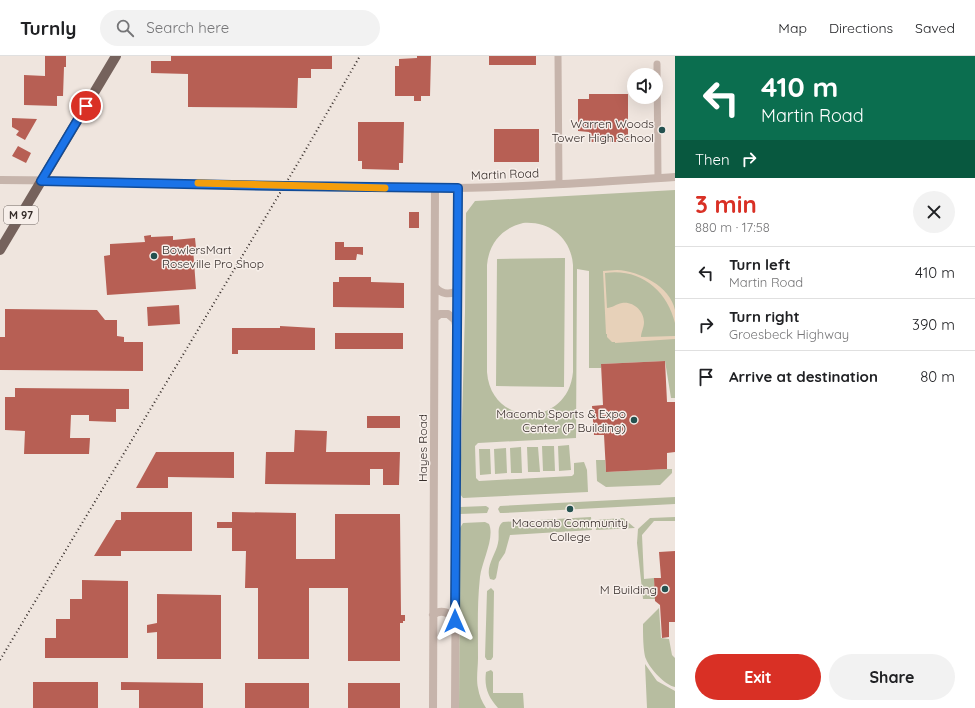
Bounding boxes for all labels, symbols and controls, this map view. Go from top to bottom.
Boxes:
search box [100,10,380,46]
text: Turnly [20,16,76,40]
icon: search [114,17,136,39]
text: Search here [146,18,229,37]
text: Map [778,19,807,37]
text: Directions [829,19,893,37]
text: Saved [915,19,955,37]
map controls [627,68,663,104]
button: sound [627,68,663,104]
text: 410 m [761,69,838,104]
icon: left [695,72,747,124]
pin [69,89,103,123]
icon: arrive [75,95,97,117]
text: Martin Road [761,104,864,127]
place label: Warren Woods Tower High School [551,116,654,145]
marker: Warren Woods Tower High School [657,125,667,135]
icon: right [738,148,760,170]
text: Then [695,150,730,169]
street label: Martin Road [471,165,539,183]
text: 3 min [695,189,757,219]
button: close [913,191,955,233]
road number: M 97 [4,206,38,224]
text: 880 m · 17:58 [695,219,770,235]
place label: BowlersMart Roseville Pro Shop [162,242,264,271]
marker: BowlersMart Roseville Pro Shop [149,251,159,261]
text: Turn left [729,255,791,274]
icon: left [695,262,717,284]
text: 410 m [915,263,955,282]
text: Martin Road [729,274,803,290]
text: Turn right [729,307,800,326]
icon: right [695,314,717,336]
text: 390 m [912,315,955,334]
text: Groesbeck Highway [729,326,849,342]
icon: arrive [695,366,717,388]
text: Arrive at destination [729,367,878,386]
text: 80 m [920,367,955,386]
place label: Macomb Sports & Expo Center (P Building) [496,406,626,435]
street label: Hayes Road [415,414,430,482]
marker: Macomb Sports & Expo Center (P Building) [629,415,639,425]
marker: Macomb Community College [565,504,575,514]
place label: Macomb Community College [512,515,628,544]
place label: M Building [600,582,657,597]
marker: M Building [660,584,670,594]
position arrow [434,600,476,642]
button: Exit [695,654,821,700]
button: Share [829,654,955,700]

